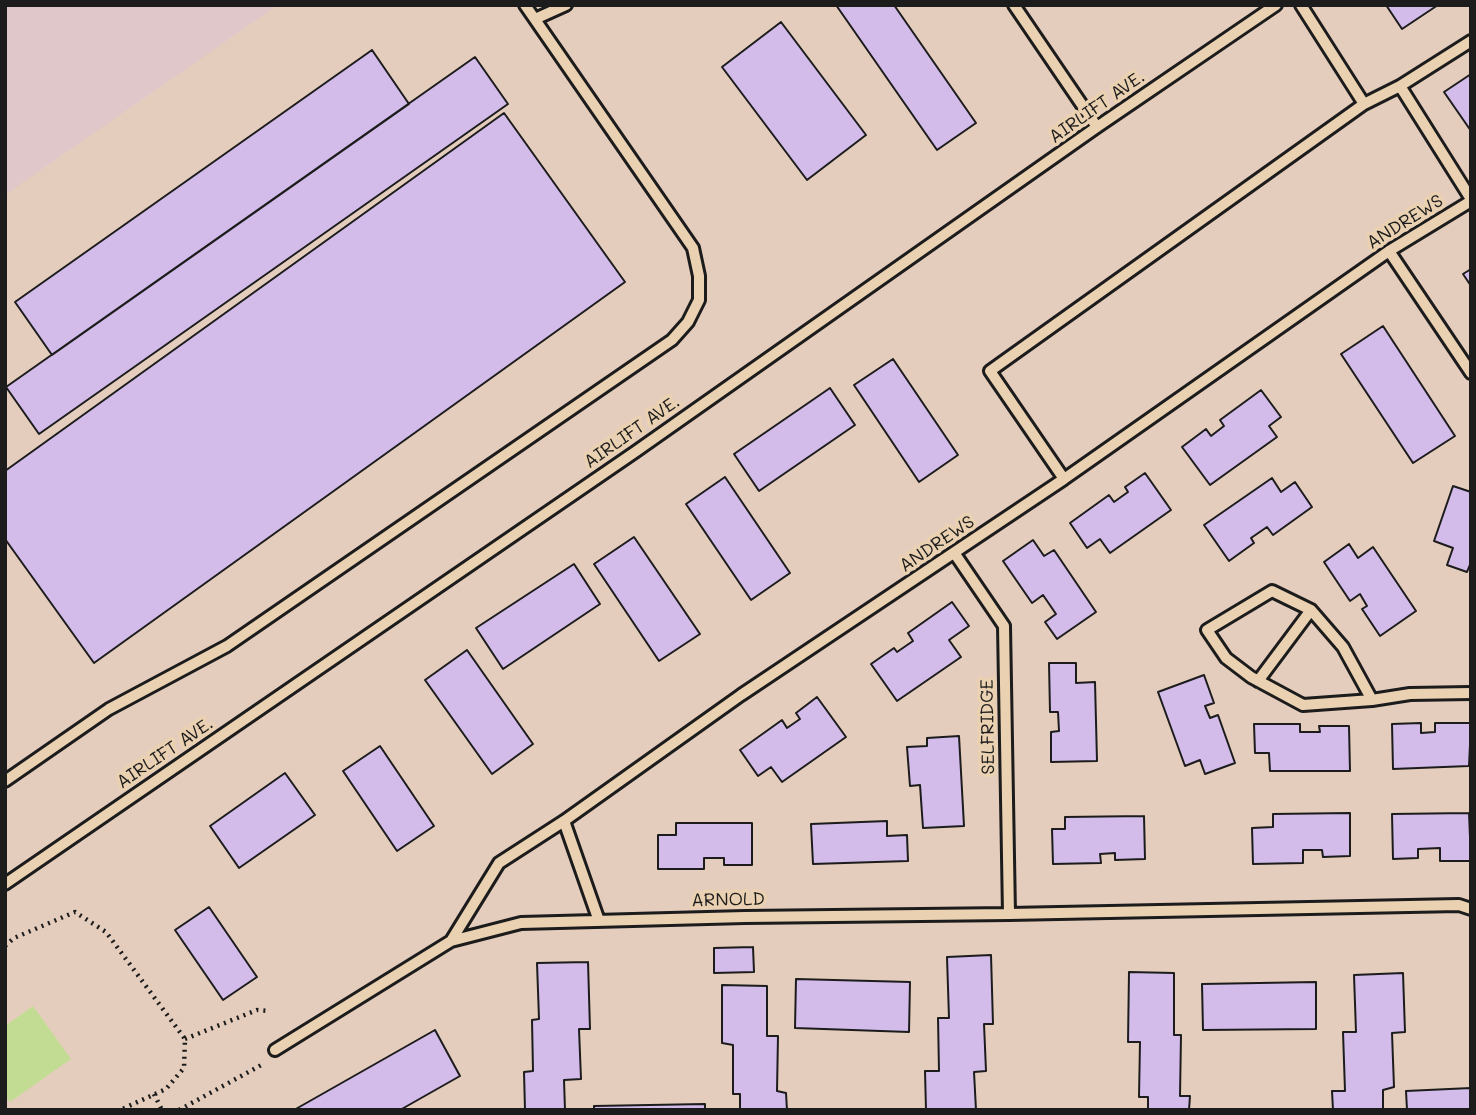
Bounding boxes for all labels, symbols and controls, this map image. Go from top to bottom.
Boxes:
street label: AIRLIFT AVE. [1045,66,1149,148]
street label: ANDREWS [1363,190,1447,254]
street label: AIRLIFT AVE. [580,391,684,473]
street label: ANDREWS [895,511,979,577]
street label: SELFRIDGE [976,679,1000,775]
street label: AIRLIFT AVE. [113,713,217,793]
street label: ARNOLD [691,889,765,911]

